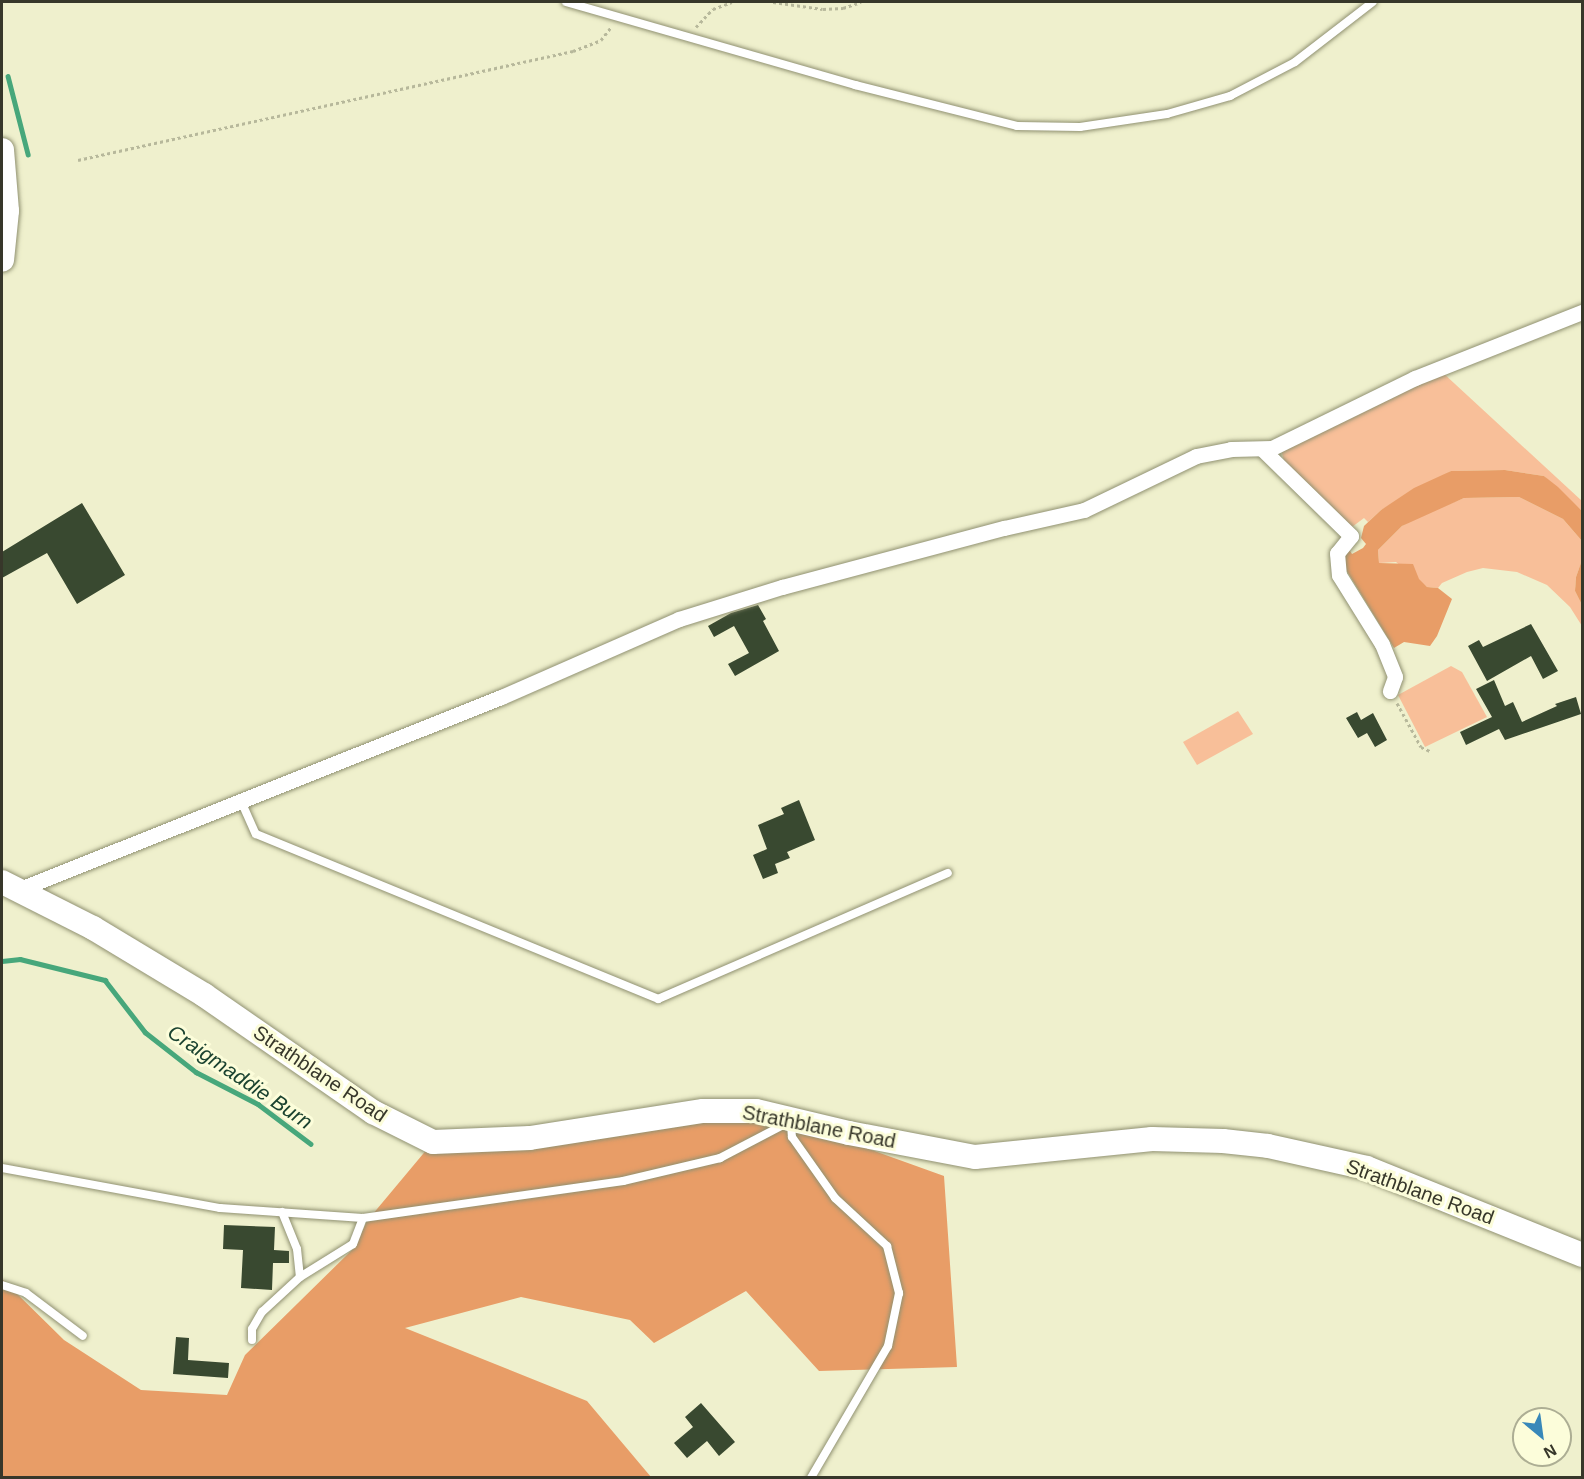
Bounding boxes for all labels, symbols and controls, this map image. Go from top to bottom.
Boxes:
water label: Craigmaddie Burn [163,1019,317,1135]
street label: Strathblane Road [249,1021,391,1127]
street label: Strathblane Road [740,1100,898,1154]
street label: Strathblane Road [1343,1154,1497,1230]
north arrow [1512,1407,1572,1467]
text: N [1541,1441,1559,1462]

